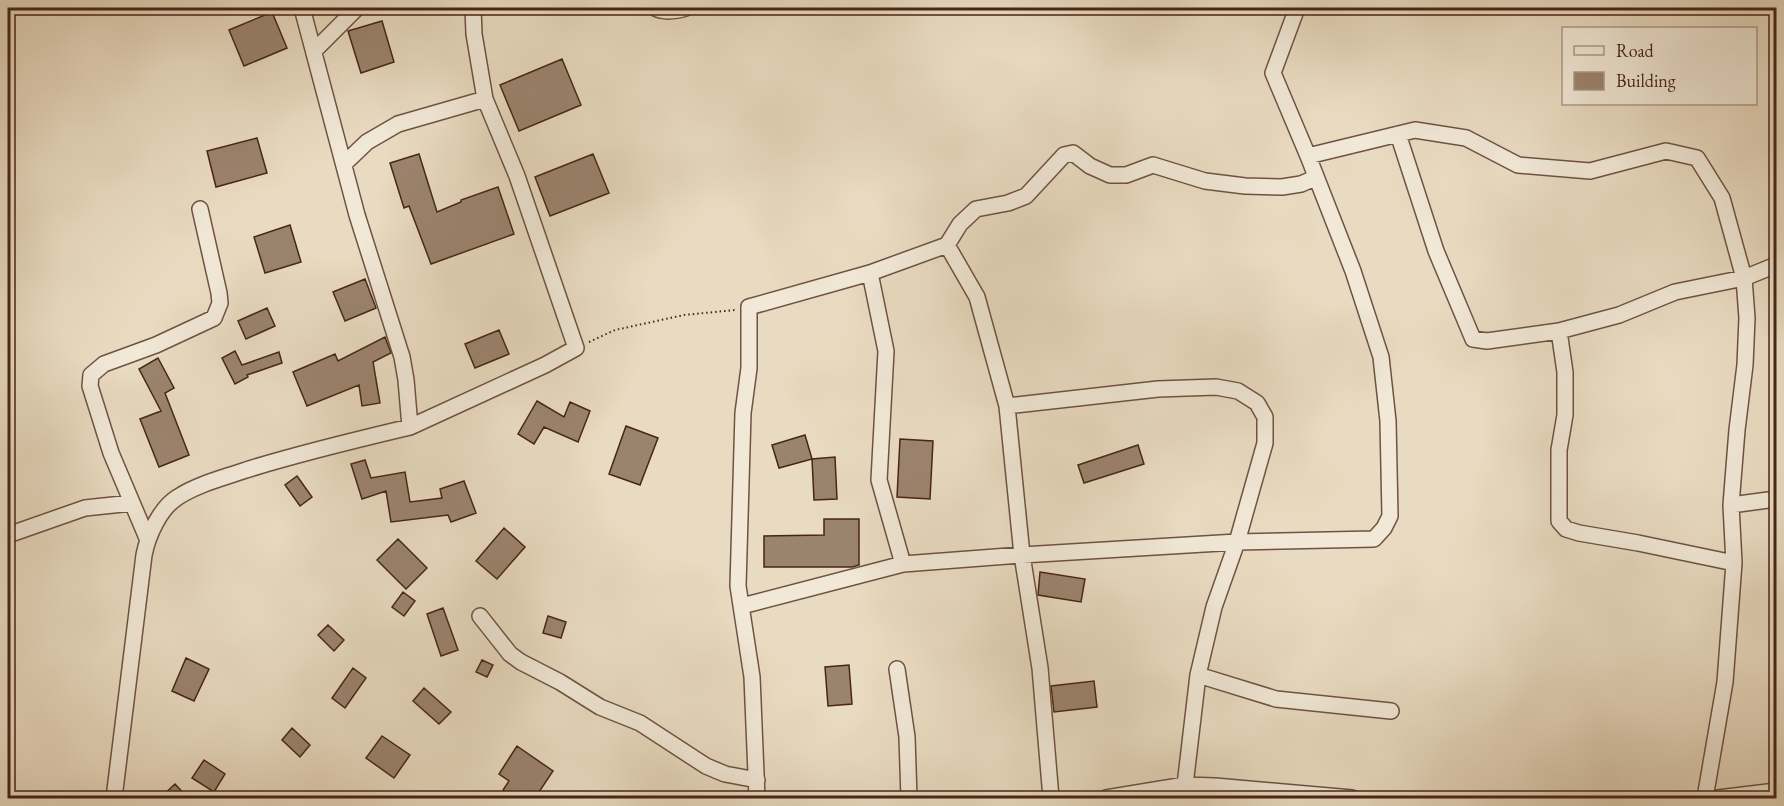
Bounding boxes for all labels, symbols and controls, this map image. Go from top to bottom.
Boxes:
legend [1562,27,1757,105]
text: Road [1616,39,1655,62]
text: Building [1616,69,1676,92]

